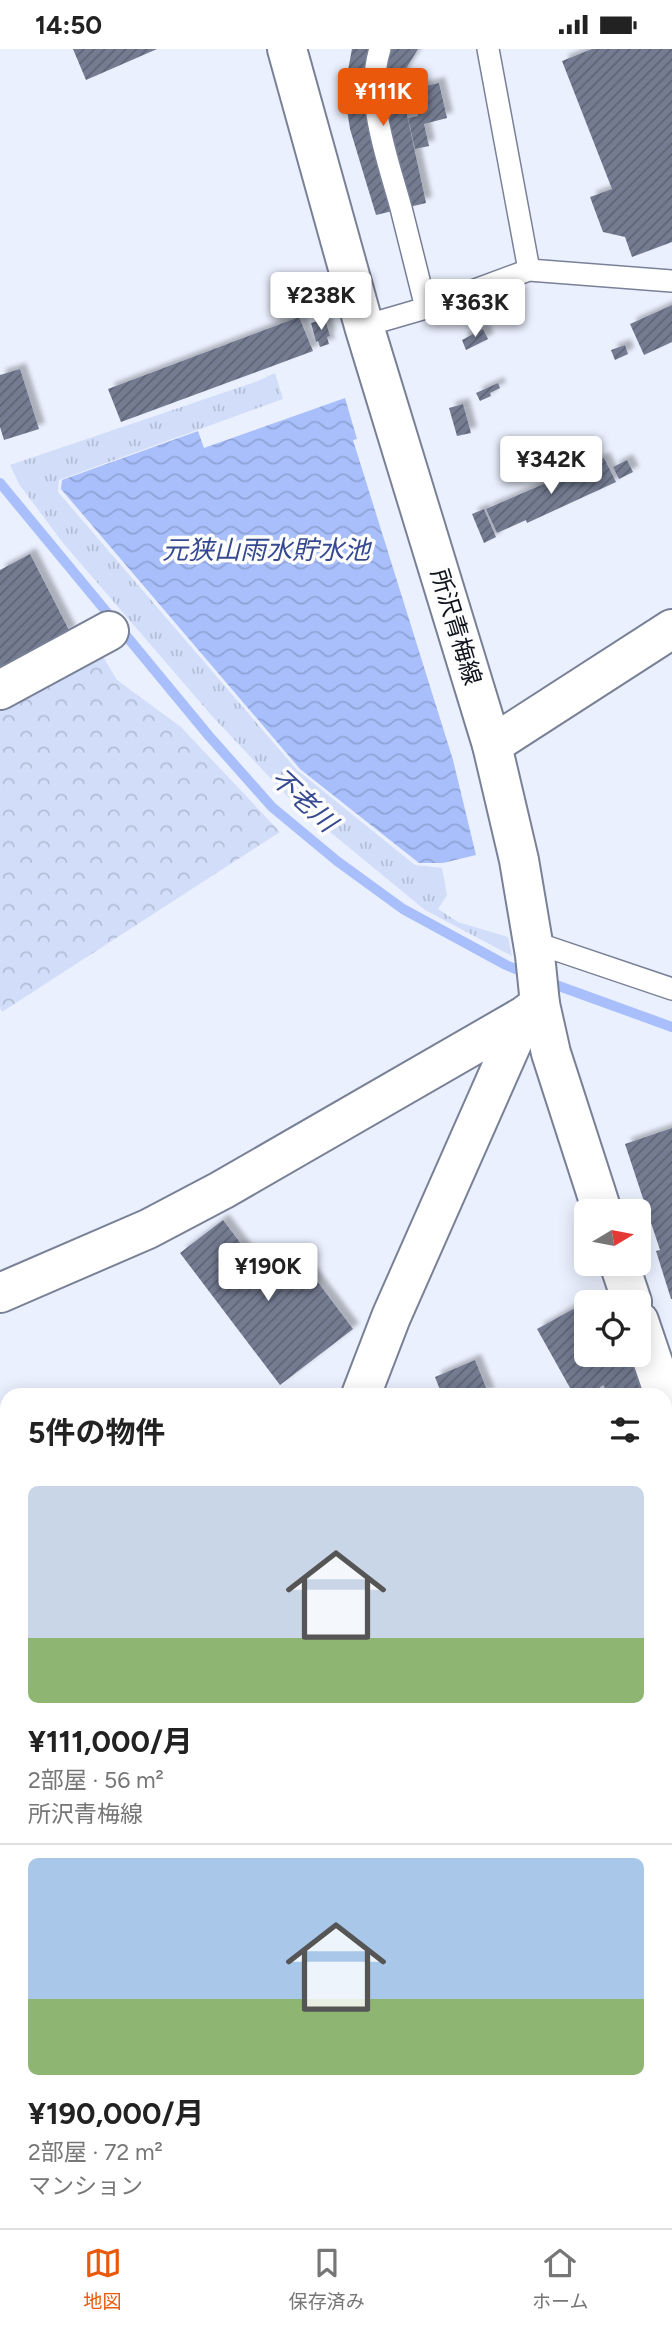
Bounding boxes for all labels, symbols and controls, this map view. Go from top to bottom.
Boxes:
text: 14:50 [35,9,102,41]
pin: ¥111K [334,69,432,128]
text: ¥111K [354,77,412,105]
pin: ¥238K [272,273,370,332]
pin: ¥363K [426,279,524,339]
text: ¥238K [286,281,356,309]
text: ¥363K [441,288,509,316]
pin: ¥342K [502,437,600,496]
text: ¥342K [516,445,586,473]
water label: 元狭山雨水貯水池 [162,534,373,566]
street label: 所沢青梅線 [425,565,488,688]
water label: 不老川 [265,762,346,840]
north arrow [574,1199,651,1276]
map controls [574,1199,651,1367]
pin: ¥190K [219,1243,317,1303]
text: ¥190K [235,1252,301,1280]
button: locate [574,1290,651,1367]
icon: filters [606,1411,644,1449]
text: 5件の物件 [28,1414,165,1451]
icon: home [273,1532,399,1658]
text: ¥111,000/月 [28,1723,193,1760]
text: 2部屋 · 56 m² [28,1766,164,1794]
text: 所沢青梅線 [28,1800,143,1828]
icon: home [273,1904,399,2030]
text: ¥190,000/月 [28,2095,204,2132]
text: 2部屋 · 72 m² [28,2138,163,2166]
text: マンション [28,2172,143,2200]
tab: 地図 [84,2244,122,2313]
tab: 保存済み [289,2244,365,2313]
tab: ホーム [532,2244,588,2313]

